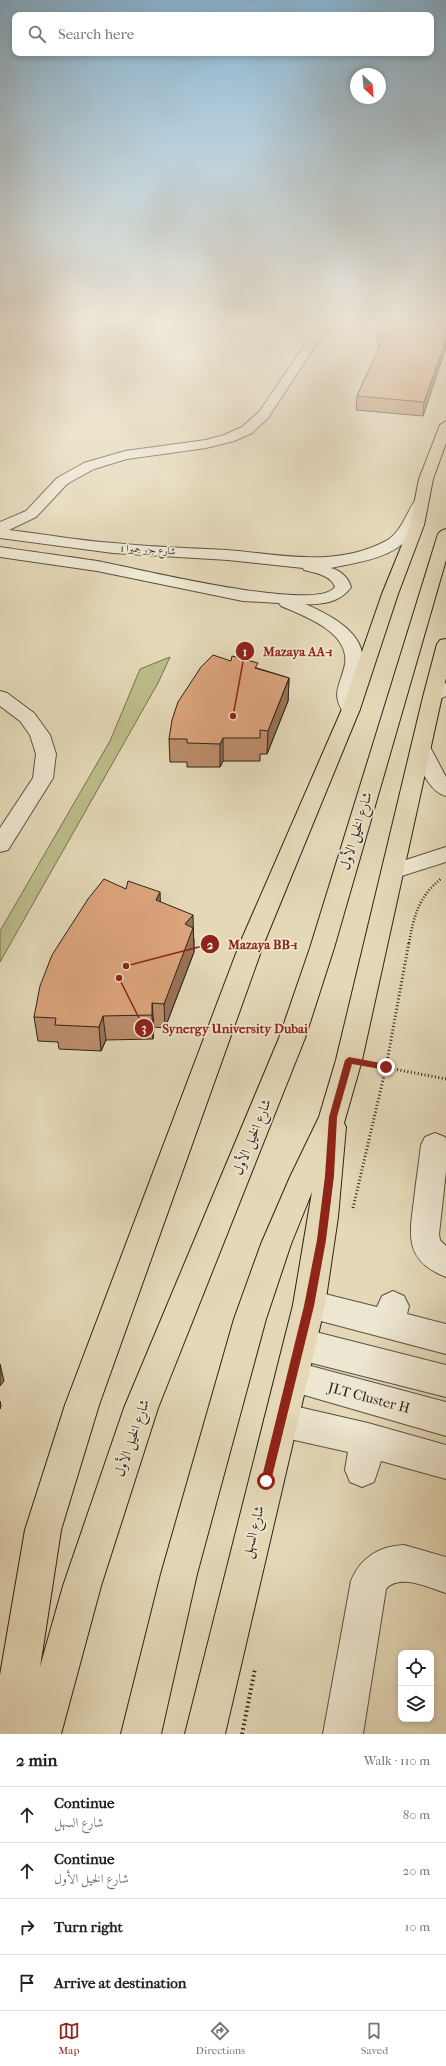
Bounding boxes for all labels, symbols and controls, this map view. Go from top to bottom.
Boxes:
search box [12,12,434,56]
icon: search [26,23,48,45]
text: Search here [58,25,134,43]
north arrow [350,68,386,104]
street label: شارع جزر جميرا 1 [120,543,176,560]
callout: Mazaya AA-1 [235,639,341,664]
text: Mazaya AA-1 [262,644,333,660]
text: 1 [243,645,247,659]
street label: شارع الخيل الأول [334,789,379,873]
callout: Mazaya BB-1 [200,932,306,957]
text: Mazaya BB-1 [227,937,298,953]
text: 2 [207,938,214,952]
callout: Synergy University Dubai [134,1016,316,1041]
text: 3 [142,1021,147,1036]
text: Synergy University Dubai [162,1021,308,1037]
route end [377,1058,395,1076]
street label: شارع الخيل الأول [227,1096,278,1179]
street label: JLT Cluster H [325,1379,412,1417]
street label: شارع الخيل الأول [109,1396,156,1480]
route start [257,1472,275,1490]
street label: شارع السهل [238,1504,271,1561]
map controls [398,1650,434,1722]
button: locate [398,1650,434,1686]
button: layers [398,1686,434,1722]
text: 2 min [16,1750,57,1770]
text: Walk · 110 m [364,1753,430,1768]
text: Continue [54,1794,114,1812]
icon: ahead [16,1804,38,1826]
text: 80 m [403,1807,430,1822]
text: شارع السهل [54,1815,104,1830]
text: Continue [54,1850,114,1868]
icon: ahead [16,1860,38,1882]
text: 20 m [403,1863,430,1878]
text: شارع الخيل الأول [54,1871,129,1886]
icon: right [16,1916,38,1938]
text: Turn right [54,1918,123,1936]
text: 10 m [405,1919,430,1934]
icon: arrive [16,1972,38,1994]
text: Arrive at destination [54,1974,186,1992]
tab: Map [58,2020,80,2057]
tab: Directions [196,2020,245,2057]
tab: Saved [361,2020,388,2057]

